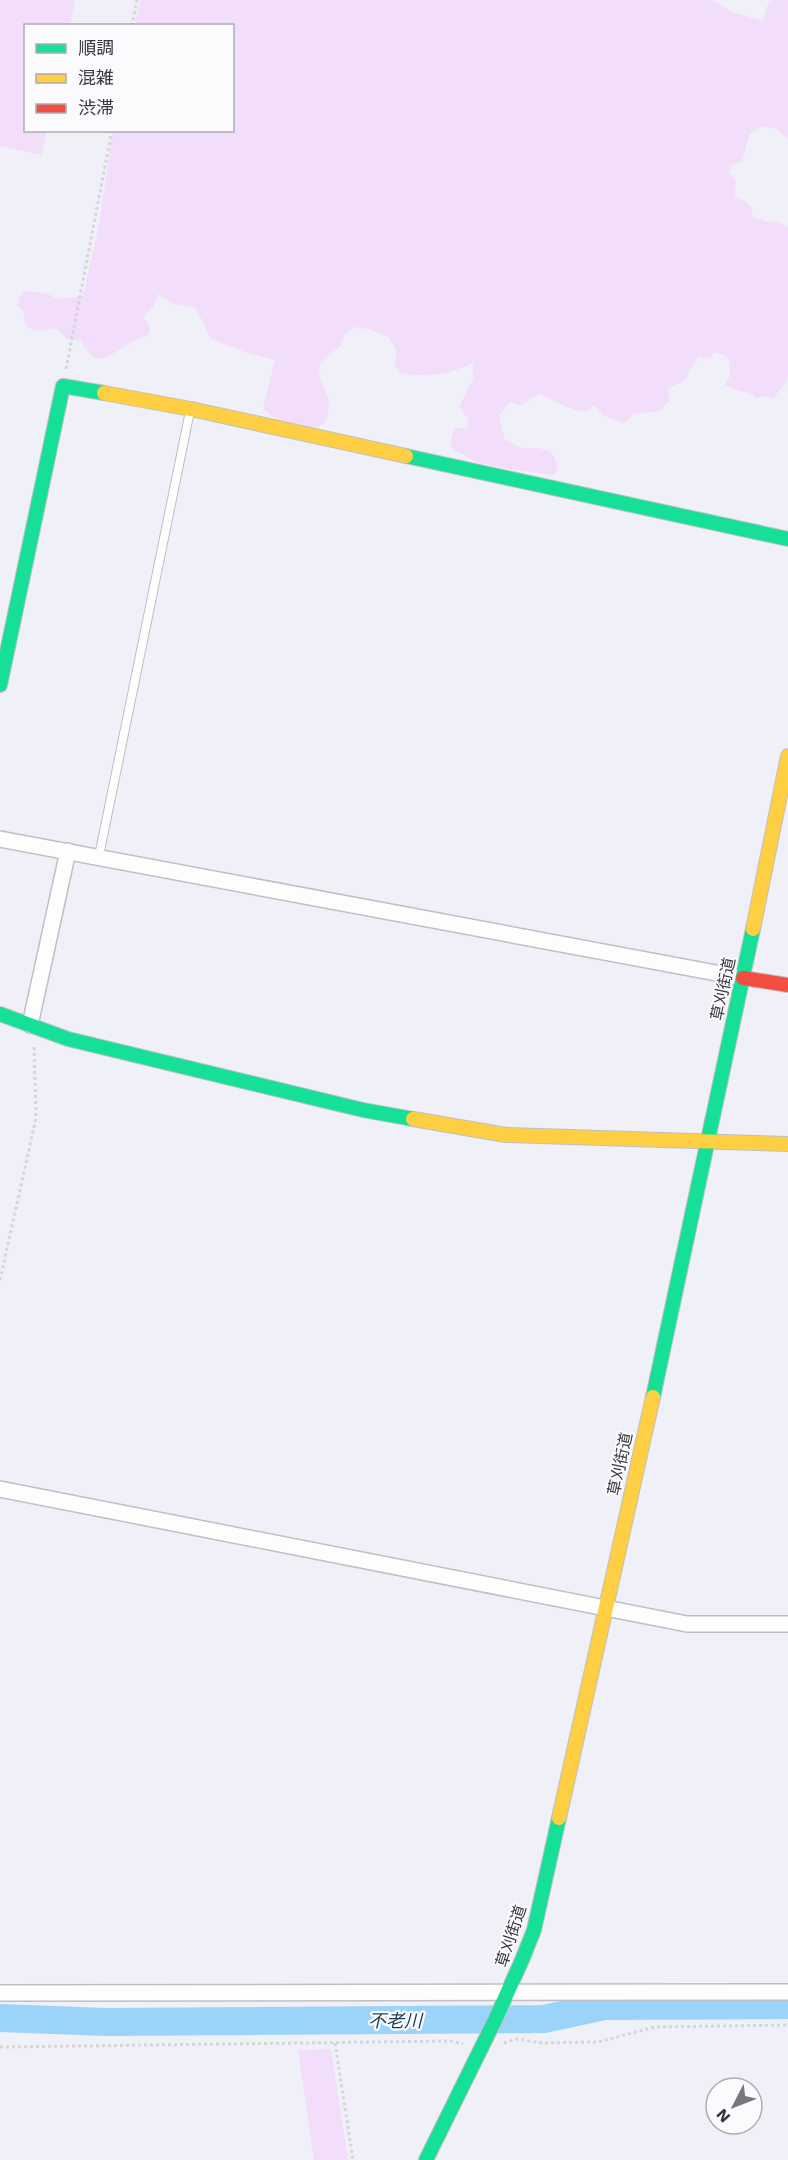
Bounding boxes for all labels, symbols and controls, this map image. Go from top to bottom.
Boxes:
legend [24,24,234,132]
text: 順調 [78,37,114,58]
text: 混雑 [78,67,114,88]
text: 渋滞 [78,97,114,118]
street label: 草刈街道 [707,956,739,1022]
street label: 草刈街道 [604,1431,636,1497]
street label: 草刈街道 [492,1903,530,1969]
water label: 不老川 [368,2010,424,2031]
north arrow [704,2076,764,2136]
text: N [712,2105,734,2126]

